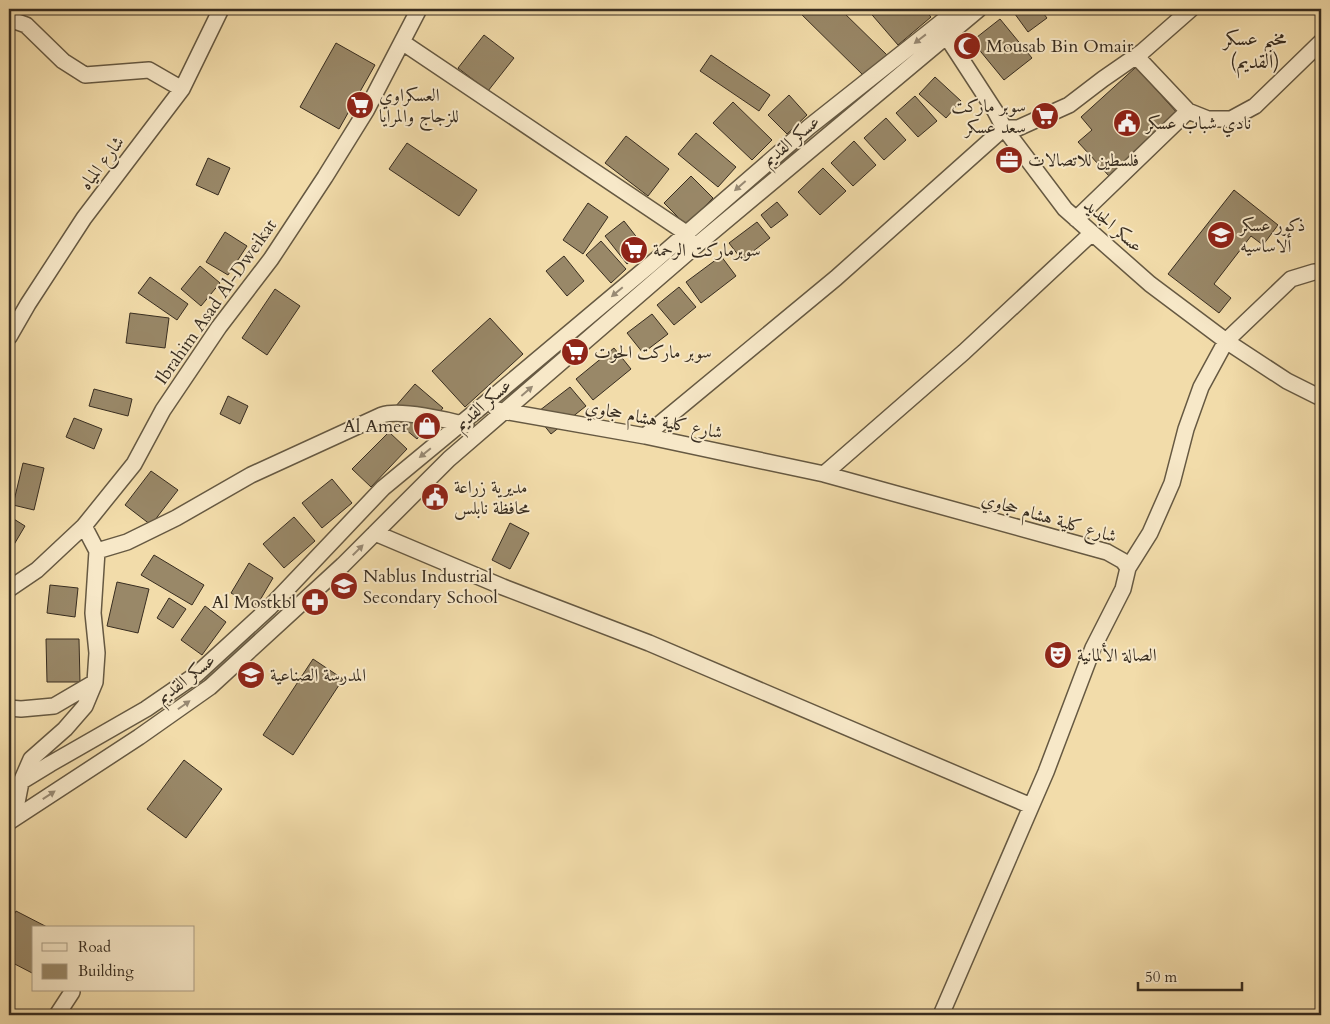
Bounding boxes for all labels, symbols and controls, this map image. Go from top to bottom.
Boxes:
district label: مخيم عسكر (القديم) [1222,25,1286,79]
mosque icon: Mousab Bin Omair [952,31,982,61]
one-way arrow [914,33,927,44]
place label: Mousab Bin Omair [986,34,1134,59]
place label: العسكراوي للزجاج والمرايا [379,83,459,132]
supermarket icon: العسكراوي للزجاج والمرايا [345,90,375,120]
place label: سوبر ماركت سعد عسكر [951,94,1026,140]
supermarket icon: سوبر ماركت سعد عسكر [1030,101,1060,131]
public building icon: نادي شباب عسكر [1112,108,1142,138]
street label: عسكر القديم [757,109,827,175]
place label: نادي شباب عسكر [1144,111,1251,138]
street label: شارع المياه [73,131,132,196]
office icon: فلسطين للاتصالات [994,145,1024,175]
place label: فلسطين للاتصالات [1028,148,1139,173]
one-way arrow [734,181,747,192]
street label: عسكر الجديد [1078,193,1148,259]
place label: ذكور عسكر ألاساسيه [1238,213,1305,259]
street label: Ibrahim Asad Al-Dweikat [149,214,283,390]
school or university icon: ذكور عسكر ألاساسيه [1206,220,1236,250]
supermarket icon: سوبرماركت الرحمة [619,235,649,265]
place label: سوبرماركت الرحمة [653,238,761,263]
one-way arrow [611,287,624,298]
supermarket icon: سوبر ماركت الحوت [560,337,590,367]
place label: سوبر ماركت الحوت [594,340,712,365]
street label: عسكر القديم [449,373,519,439]
one-way arrow [520,386,533,397]
street label: شارع كلية هشام حجاوي [583,394,725,449]
shop icon: Al Amer [412,411,442,441]
place label: Al Amer [343,414,408,439]
one-way arrow [419,447,432,458]
place label: مديرية زراعة محافظة نابلس [454,475,530,521]
public building icon: مديرية زراعة محافظة نابلس [420,482,450,512]
street label: شارع كلية هشام حجاوي [978,487,1119,552]
one-way arrow [351,545,363,557]
place label: Nablus Industrial Secondary School [363,564,498,610]
school or university icon: Nablus Industrial Secondary School [329,571,359,601]
pharmacy icon: Al Mostkbl [300,587,330,617]
place label: Al Mostkbl [212,590,296,615]
theatre icon: الصالة الألمانية [1043,640,1073,670]
place label: الصالة الألمانية [1077,642,1157,668]
street label: عسكر القديم [151,648,223,712]
school or university icon: المدرسة الصناعية [236,660,266,690]
place label: المدرسة الصناعية [270,663,366,688]
one-way arrow [178,700,191,710]
one-way arrow [43,791,56,800]
legend [32,926,195,992]
text: Road [78,937,111,957]
scale bar [1138,959,1241,991]
text: Building [78,961,134,981]
text: 50 m [1145,967,1177,987]

